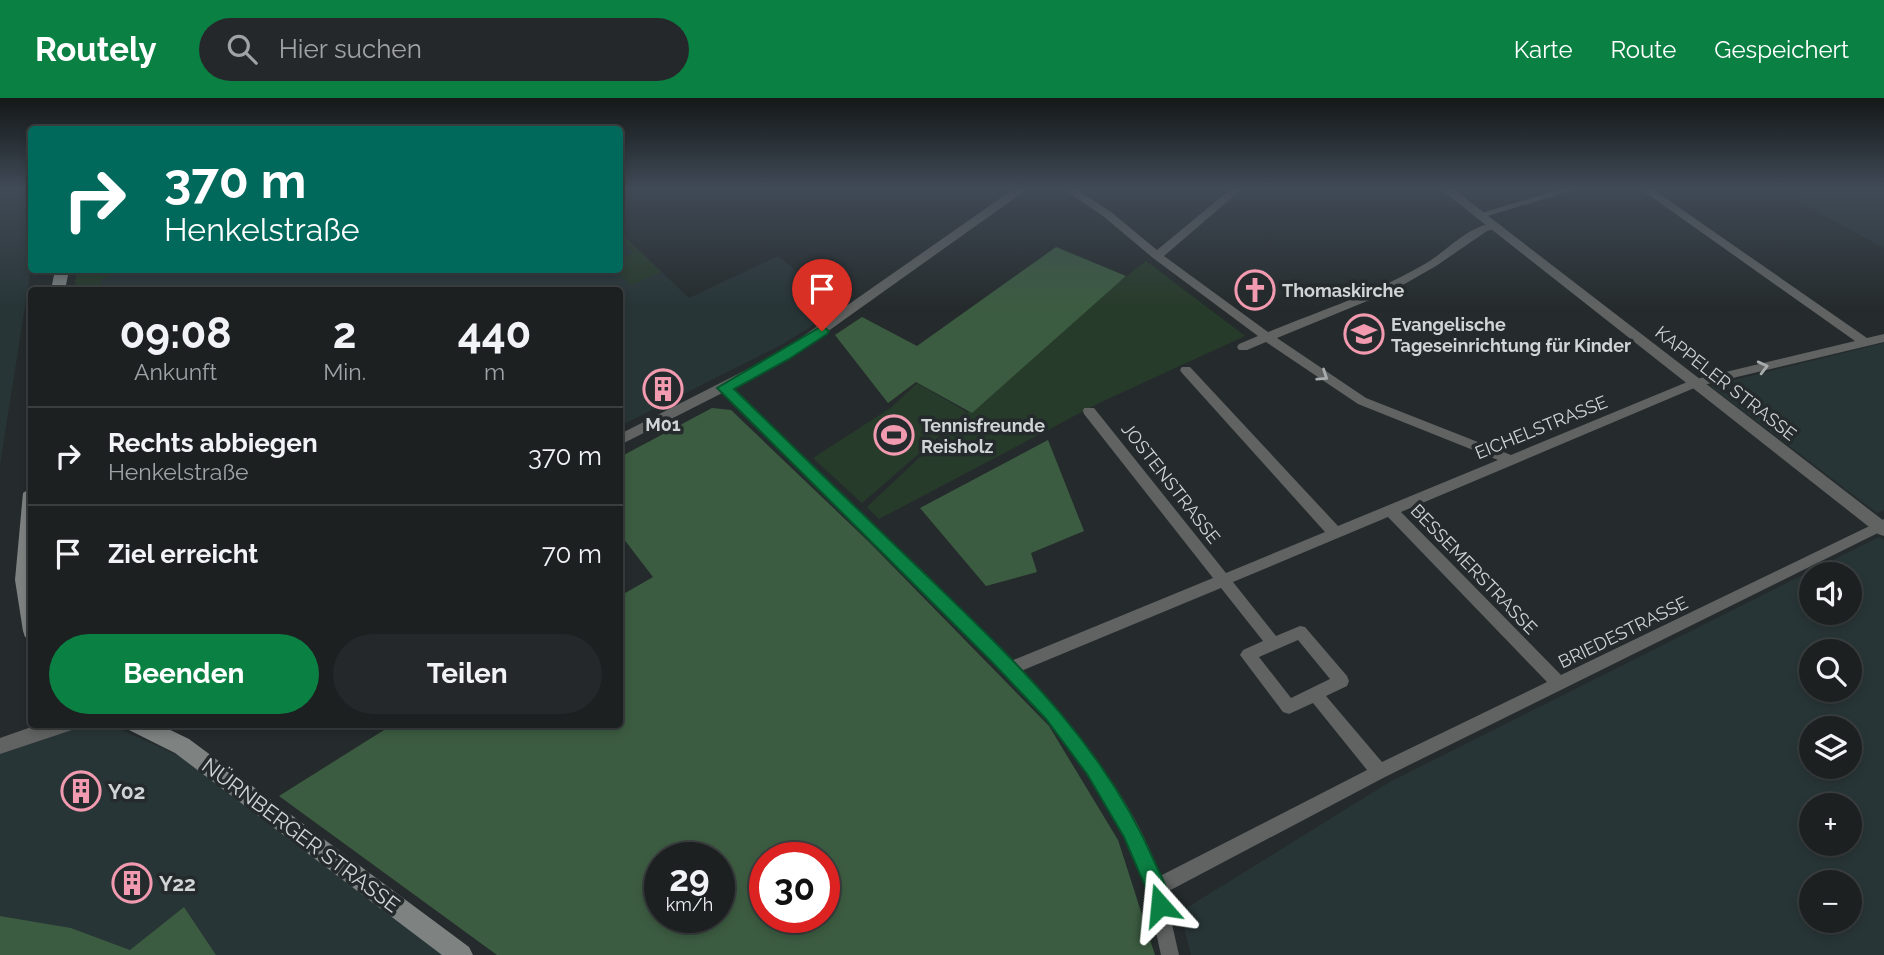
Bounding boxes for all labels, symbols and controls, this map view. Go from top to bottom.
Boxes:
search box [199,18,689,81]
text: Routely [35,30,157,69]
icon: search [223,30,261,68]
text: Hier suchen [279,34,422,64]
text: Karte [1514,35,1573,64]
text: Route [1611,35,1676,64]
text: Gespeichert [1714,35,1849,64]
text: 370 m [164,152,306,209]
icon: right [49,154,140,245]
text: Henkelstraße [164,211,360,248]
pin [792,259,852,331]
church icon: Thomaskirche [1234,269,1276,311]
icon: arrive [803,270,841,308]
place label: Thomaskirche [1282,280,1404,301]
text: 09:08 [120,309,232,358]
text: 2 [333,309,356,358]
text: 440 [458,309,531,358]
school or university icon: Evangelische Tageseinrichtung für Kinder [1343,313,1385,355]
place label: Evangelische Tageseinrichtung für Kinder [1391,314,1631,356]
street label: KAPPELER STRASSE [1651,321,1801,445]
text: Ankunft [134,358,217,385]
text: Min. [323,358,366,385]
text: m [484,358,505,385]
one-way arrow [1756,361,1768,375]
building icon: M01 [642,368,684,410]
one-way arrow [1315,368,1328,381]
street label: EICHELSTRASSE [1472,391,1610,463]
place label: M01 [645,414,681,435]
sports icon: Tennisfreunde Reisholz [873,414,915,456]
place label: Tennisfreunde Reisholz [921,415,1045,457]
street label: JOSTENSTRASSE [1117,418,1225,548]
text: Rechts abbiegen [108,428,318,458]
icon: right [49,437,87,475]
text: 370 m [528,441,602,471]
text: Henkelstraße [108,458,249,485]
street label: BESSEMERSTRASSE [1407,500,1542,638]
icon: arrive [49,535,87,573]
text: Ziel erreicht [108,539,258,569]
text: 70 m [542,539,602,569]
map controls [1799,562,1862,933]
button: sound [1799,562,1862,625]
street label: BRIEDESTRASSE [1555,592,1691,672]
button: Beenden [49,634,319,714]
button: Teilen [333,634,602,714]
button: search [1799,639,1862,702]
button: layers [1799,716,1862,779]
street label: NÜRNBERGER STRASSE [197,753,405,917]
building icon: Y02 [60,770,102,812]
place label: Y02 [108,779,145,804]
button: + [1799,793,1862,856]
speed limit sign: 30 [749,842,840,933]
text: 29 [669,858,710,899]
building icon: Y22 [111,862,153,904]
position arrow [1123,868,1197,942]
button: − [1799,870,1862,933]
place label: Y22 [159,871,196,896]
text: km/h [666,894,713,915]

